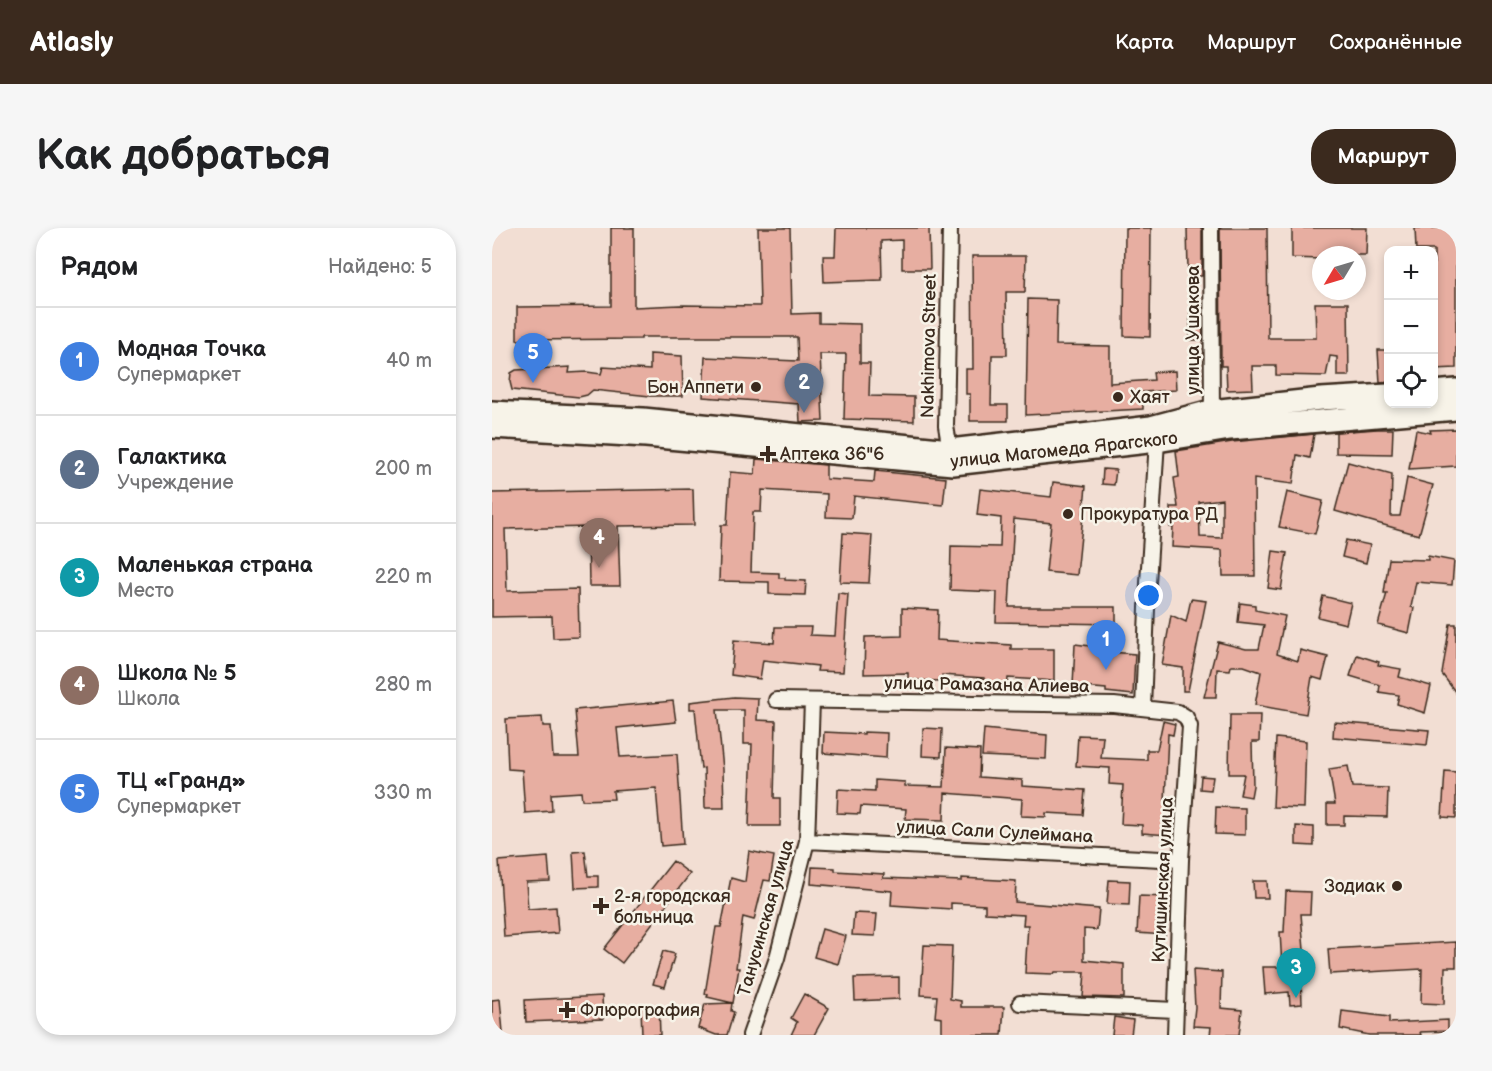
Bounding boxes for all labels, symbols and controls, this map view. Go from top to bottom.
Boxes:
text: Atlasly [30,26,113,59]
text: Карта [1115,30,1174,55]
text: Маршрут [1207,30,1296,55]
text: Сохранённые [1329,30,1462,55]
button: Маршрут [1311,129,1456,184]
text: Как добраться [36,131,331,182]
north arrow [1312,246,1366,300]
map controls [1384,246,1438,408]
button: + [1384,246,1438,300]
text: Рядом [60,252,138,283]
text: Найдено: 5 [328,255,432,279]
street label: улица Ушакова [1183,265,1204,395]
street label: Nakhimova Street [917,273,941,418]
button: − [1384,300,1438,354]
pin: 5 [514,334,552,383]
text: Модная Точка [117,336,266,363]
text: 1 [75,349,84,373]
text: 40 m [386,349,432,373]
button: locate [1384,354,1438,408]
text: Супермаркет [117,363,241,387]
pin: 2 [784,364,824,413]
place label: Бон Аппети [647,377,744,398]
marker: Бон Аппети [749,380,763,394]
place label: Хаят [1130,387,1171,408]
marker: Хаят [1111,390,1125,404]
street label: улица Магомеда Ярагского [949,428,1179,472]
text: Галактика [117,444,226,471]
place label: Аптека 36"6 [779,444,884,465]
marker: Аптека 36"6 [761,447,775,461]
text: 2 [74,457,85,481]
text: 200 m [375,457,432,481]
text: Учреждение [117,471,234,495]
place label: Прокуратура РД [1080,504,1218,525]
marker: Прокуратура РД [1061,507,1075,521]
pin: 4 [580,518,618,568]
text: Маленькая страна [117,552,313,579]
text: 3 [74,565,85,589]
text: 220 m [375,565,432,589]
text: Место [117,579,174,603]
your location [1134,581,1163,610]
pin: 1 [1086,620,1126,670]
text: Школа № 5 [117,660,236,687]
text: 4 [74,673,85,697]
text: 280 m [375,673,432,697]
street label: улица Рамазана Алиева [884,673,1090,697]
text: Школа [117,687,180,711]
text: ТЦ «Гранд» [117,768,246,795]
text: 5 [74,781,85,805]
text: 330 m [374,781,432,805]
text: Супермаркет [117,795,241,819]
street label: Кутишинская улица [1148,796,1178,963]
street label: улица Сали Сулеймана [896,816,1094,848]
street label: Танусинская улица [734,837,799,999]
place label: Зодиак [1324,876,1385,897]
marker: Зодиак [1390,879,1404,893]
place label: 2-я городская больница [614,886,731,928]
marker: 2-я городская больница [592,897,610,915]
pin: 3 [1276,948,1316,998]
place label: Флюрография [580,1000,700,1021]
marker: Флюрография [558,1001,576,1019]

